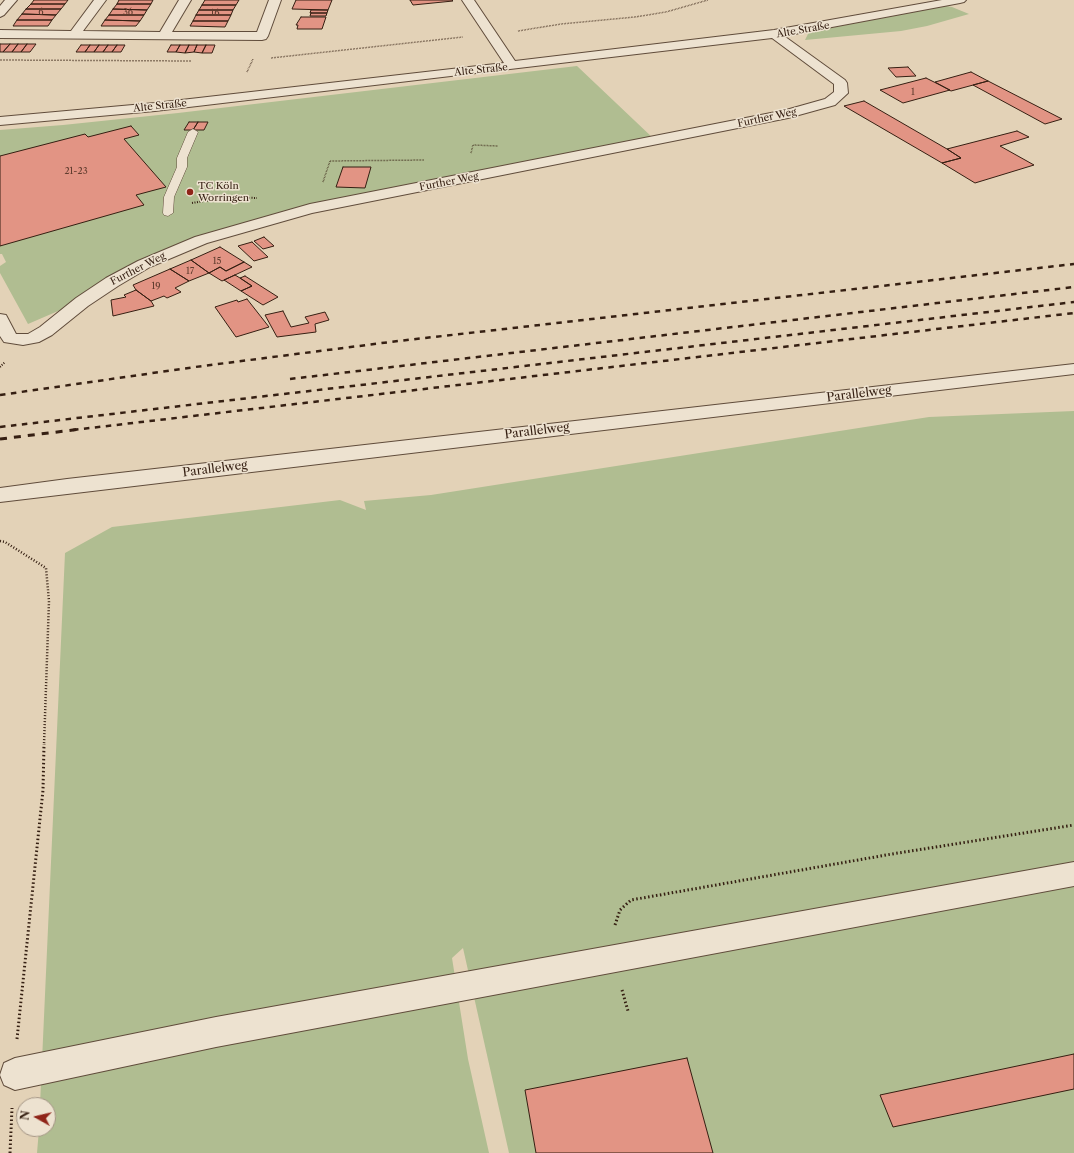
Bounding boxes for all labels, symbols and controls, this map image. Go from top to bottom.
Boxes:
house number: 6 [38,7,44,17]
house number: 36 [123,7,133,17]
house number: 16 [210,8,220,18]
street label: Alte Straße [776,19,830,41]
street label: Alte Straße [454,61,508,79]
house number: 1 [911,87,915,97]
street label: Alte Straße [133,97,187,115]
street label: Further Weg [736,106,798,130]
house number: 21-23 [64,166,88,176]
street label: Further Weg [418,170,480,194]
place label: TC Köln Worringen [198,180,249,204]
marker: TC Köln Worringen [185,187,195,197]
street label: Further Weg [109,250,167,288]
house number: 15 [213,256,221,266]
house number: 17 [186,266,194,276]
house number: 19 [151,281,161,291]
street label: Parallelweg [826,383,892,405]
street label: Parallelweg [504,420,570,442]
street label: Parallelweg [182,458,248,480]
north arrow [16,1097,56,1137]
text: N [18,1110,33,1121]

